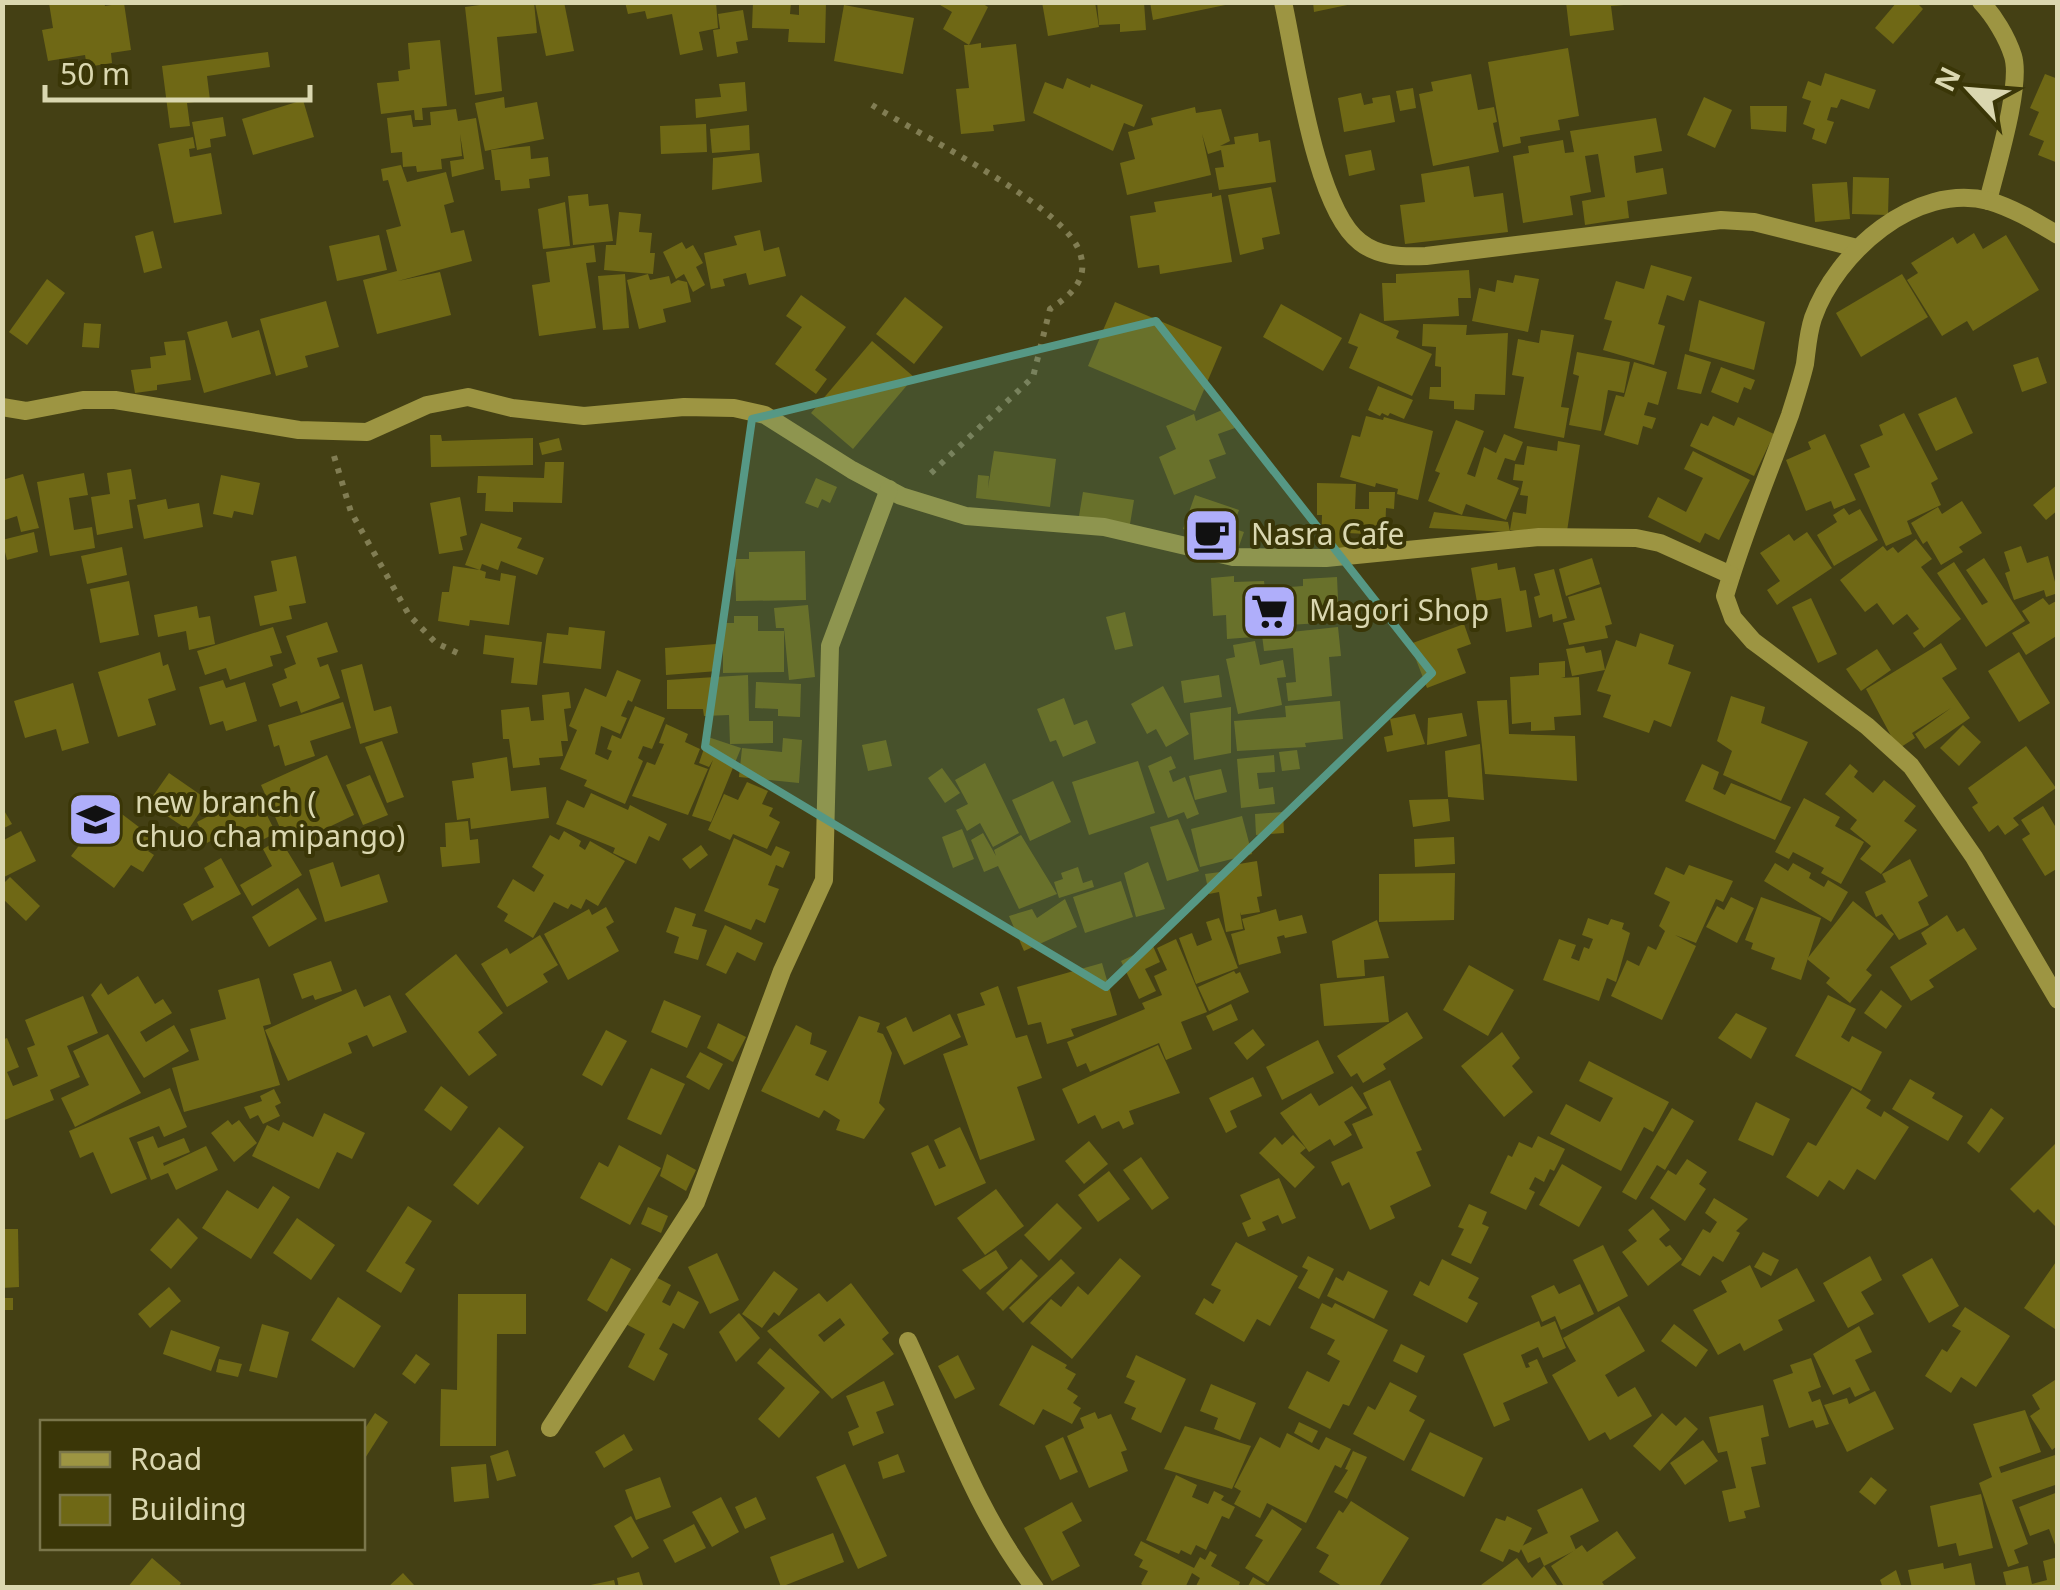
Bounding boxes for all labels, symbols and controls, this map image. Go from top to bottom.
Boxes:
scale bar [45,40,310,102]
north arrow [1920,40,2020,140]
text: 50 m [60,53,130,94]
text: N [1925,60,1969,97]
cafe icon: Nasra Cafe [1182,505,1242,565]
place label: Nasra Cafe [1251,513,1404,554]
supermarket icon: Magori Shop [1240,581,1300,641]
place label: Magori Shop [1309,589,1489,630]
place label: new branch ( chuo cha mipango) [135,781,405,856]
school or university icon: new branch ( chuo cha mipango) [66,790,126,850]
legend [40,1420,365,1550]
text: Road [130,1438,202,1479]
text: Building [130,1488,247,1529]

